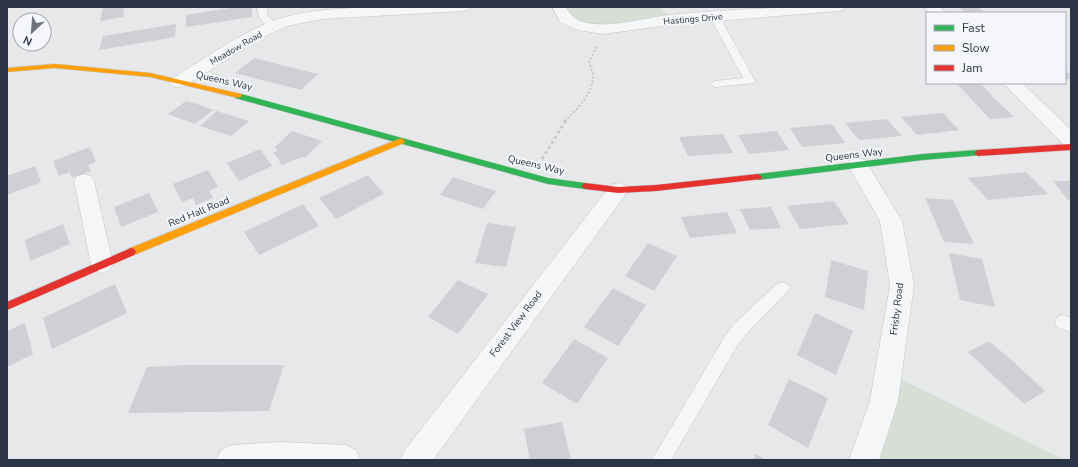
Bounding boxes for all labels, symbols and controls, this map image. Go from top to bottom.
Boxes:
street label: Hastings Drive [663,10,723,28]
north arrow [12,12,52,52]
legend [926,12,1066,84]
text: Fast [962,20,985,36]
street label: Meadow Road [208,28,264,68]
text: N [21,32,35,49]
text: Slow [962,40,990,56]
text: Jam [961,60,983,76]
street label: Queens Way [194,68,255,95]
street label: Queens Way [824,144,884,165]
street label: Queens Way [506,152,567,179]
street label: Red Hall Road [166,193,232,231]
street label: Frisby Road [887,282,907,336]
street label: Forest View Road [487,288,546,360]

